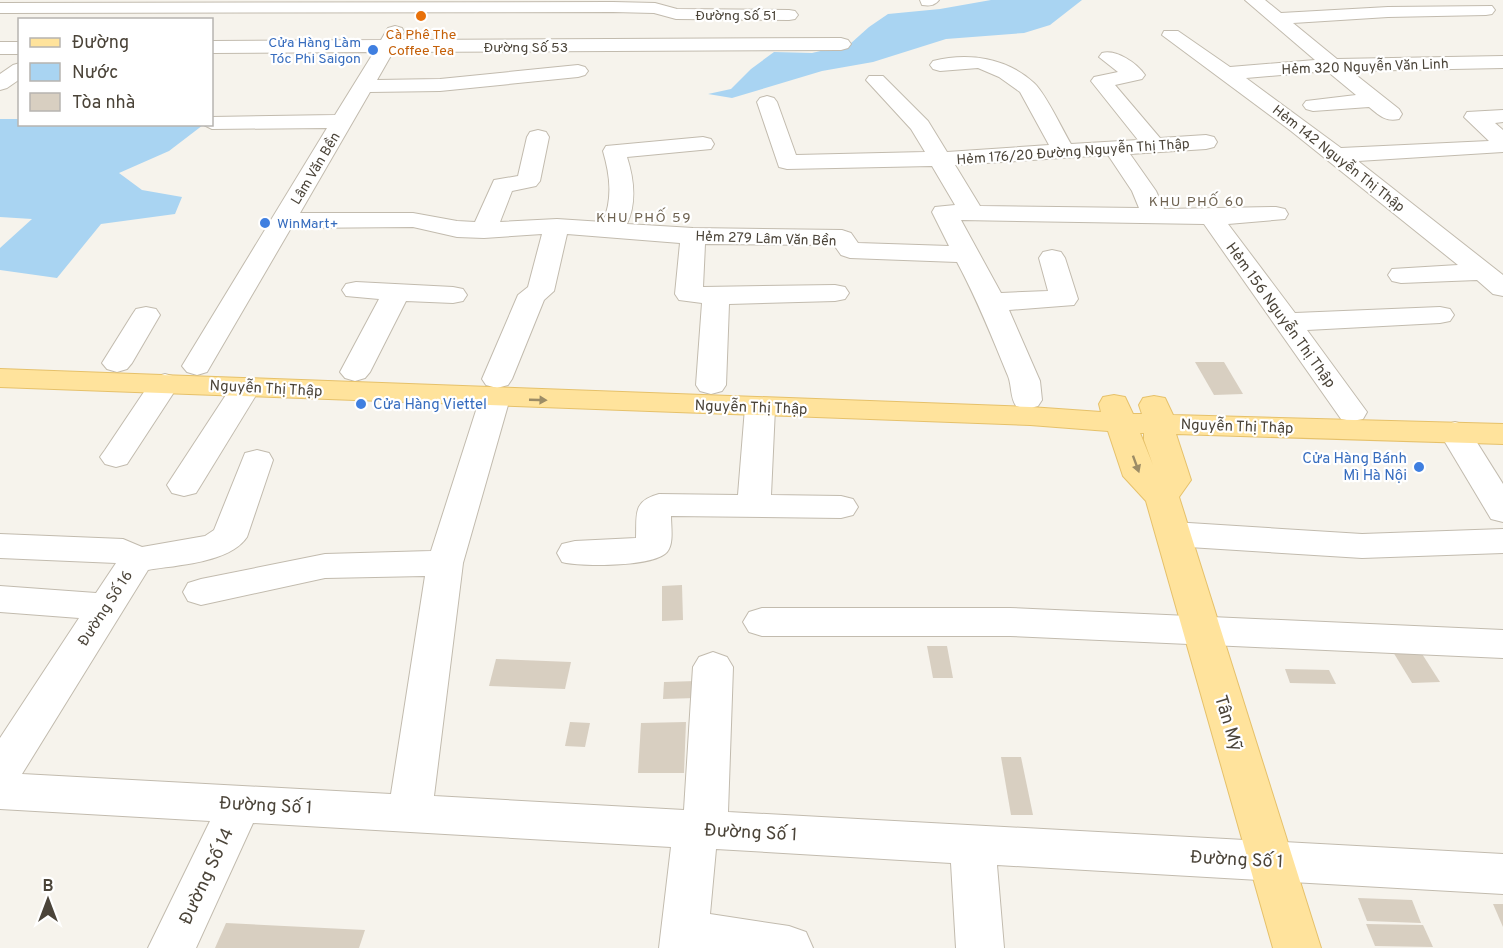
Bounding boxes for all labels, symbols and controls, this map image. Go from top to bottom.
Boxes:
street label: Đường Số 51 [695,8,777,25]
marker: Cà Phê The Coffee Tea [414,9,428,23]
legend [18,18,213,126]
place label: Cà Phê The Coffee Tea [386,27,456,60]
text: Đường [72,32,129,55]
place label: Cửa Hàng Làm Tóc Phi Saigon [268,35,361,68]
street label: Đường Số 53 [484,40,568,57]
marker: Cửa Hàng Làm Tóc Phi Saigon [366,43,380,57]
street label: Hẻm 320 Nguyễn Văn Linh [1281,55,1449,79]
text: Nước [72,62,118,85]
text: Tòa nhà [72,92,135,115]
street label: Hẻm 142 Nguyễn Thị Thập [1268,101,1408,216]
street label: Lâm Văn Bền [288,130,345,208]
street label: Hẻm 176/20 Đường Nguyễn Thị Thập [956,135,1190,169]
district label: KHU PHỐ 60 [1149,191,1245,211]
district label: KHU PHỐ 59 [596,207,692,227]
marker: WinMart+ [258,216,272,230]
place label: WinMart+ [277,216,339,233]
street label: Hẻm 279 Lâm Văn Bền [695,229,837,250]
street label: Hẻm 156 Nguyễn Thị Thập [1221,238,1341,392]
street label: Nguyễn Thị Thập [209,375,323,402]
one-way arrow [529,395,548,405]
street label: Nguyễn Thị Thập [694,395,808,420]
place label: Cửa Hàng Viettel [373,396,487,415]
marker: Cửa Hàng Viettel [354,397,368,411]
street label: Nguyễn Thị Thập [1180,414,1294,439]
place label: Cửa Hàng Bánh Mì Hà Nội [1302,450,1407,486]
one-way arrow [1131,455,1141,473]
marker: Cửa Hàng Bánh Mì Hà Nội [1412,460,1426,474]
street label: Đường Số 16 [74,567,138,650]
street label: Tân Mỹ [1208,693,1247,754]
street label: Đường Số 1 [219,792,313,820]
street label: Đường Số 1 [704,819,798,847]
street label: Đường Số 14 [174,824,240,929]
street label: Đường Số 1 [1190,846,1284,874]
north arrow [18,870,78,930]
text: B [42,877,54,897]

